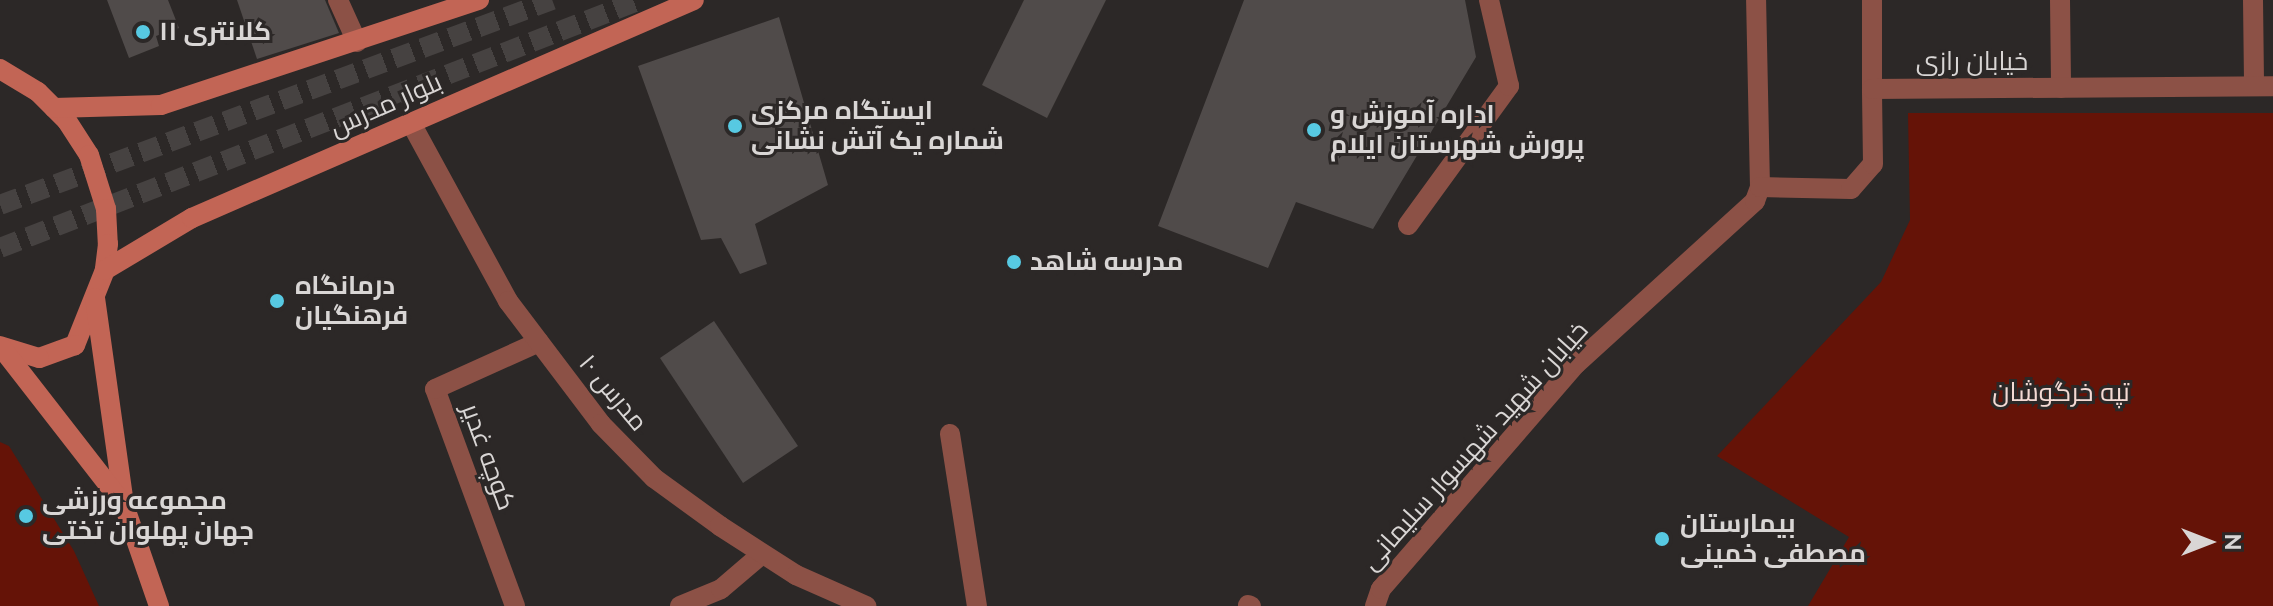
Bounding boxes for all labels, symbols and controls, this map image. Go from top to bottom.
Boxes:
place label: کلانتری ۱۱ [159,16,271,48]
marker: کلانتری ۱۱ [134,23,152,41]
street label: خیابان رازی [1916,46,2028,78]
street label: بلوار مدرس [325,66,447,144]
place label: ایستگاه مرکزی شماره یک آتش نشانی [751,95,1004,156]
place label: اداره آموزش و پرورش شهرستان ایلام [1330,99,1584,160]
marker: ایستگاه مرکزی شماره یک آتش نشانی [726,117,744,135]
marker: اداره آموزش و پرورش شهرستان ایلام [1305,121,1323,139]
place label: مدرسه شاهد [1030,246,1184,278]
marker: مدرسه شاهد [1005,253,1023,271]
place label: درمانگاه فرهنگیان [295,270,408,332]
marker: درمانگاه فرهنگیان [266,290,288,312]
street label: خیابان شهید شهسوار سلیمانی [1355,315,1595,577]
street label: مدرس ۱۰ [572,348,654,438]
park label: تپه خرگوشان [1992,377,2130,409]
street label: کوچه غدیر [454,399,522,515]
place label: مجموعه ورزشی جهان پهلوان تختی [42,485,254,546]
north arrow [2169,502,2249,582]
marker: مجموعه ورزشی جهان پهلوان تختی [17,507,35,525]
place label: بیمارستان مصطفی خمینی [1680,508,1866,570]
marker: بیمارستان مصطفی خمینی [1651,528,1673,550]
text: N [2220,534,2246,550]

